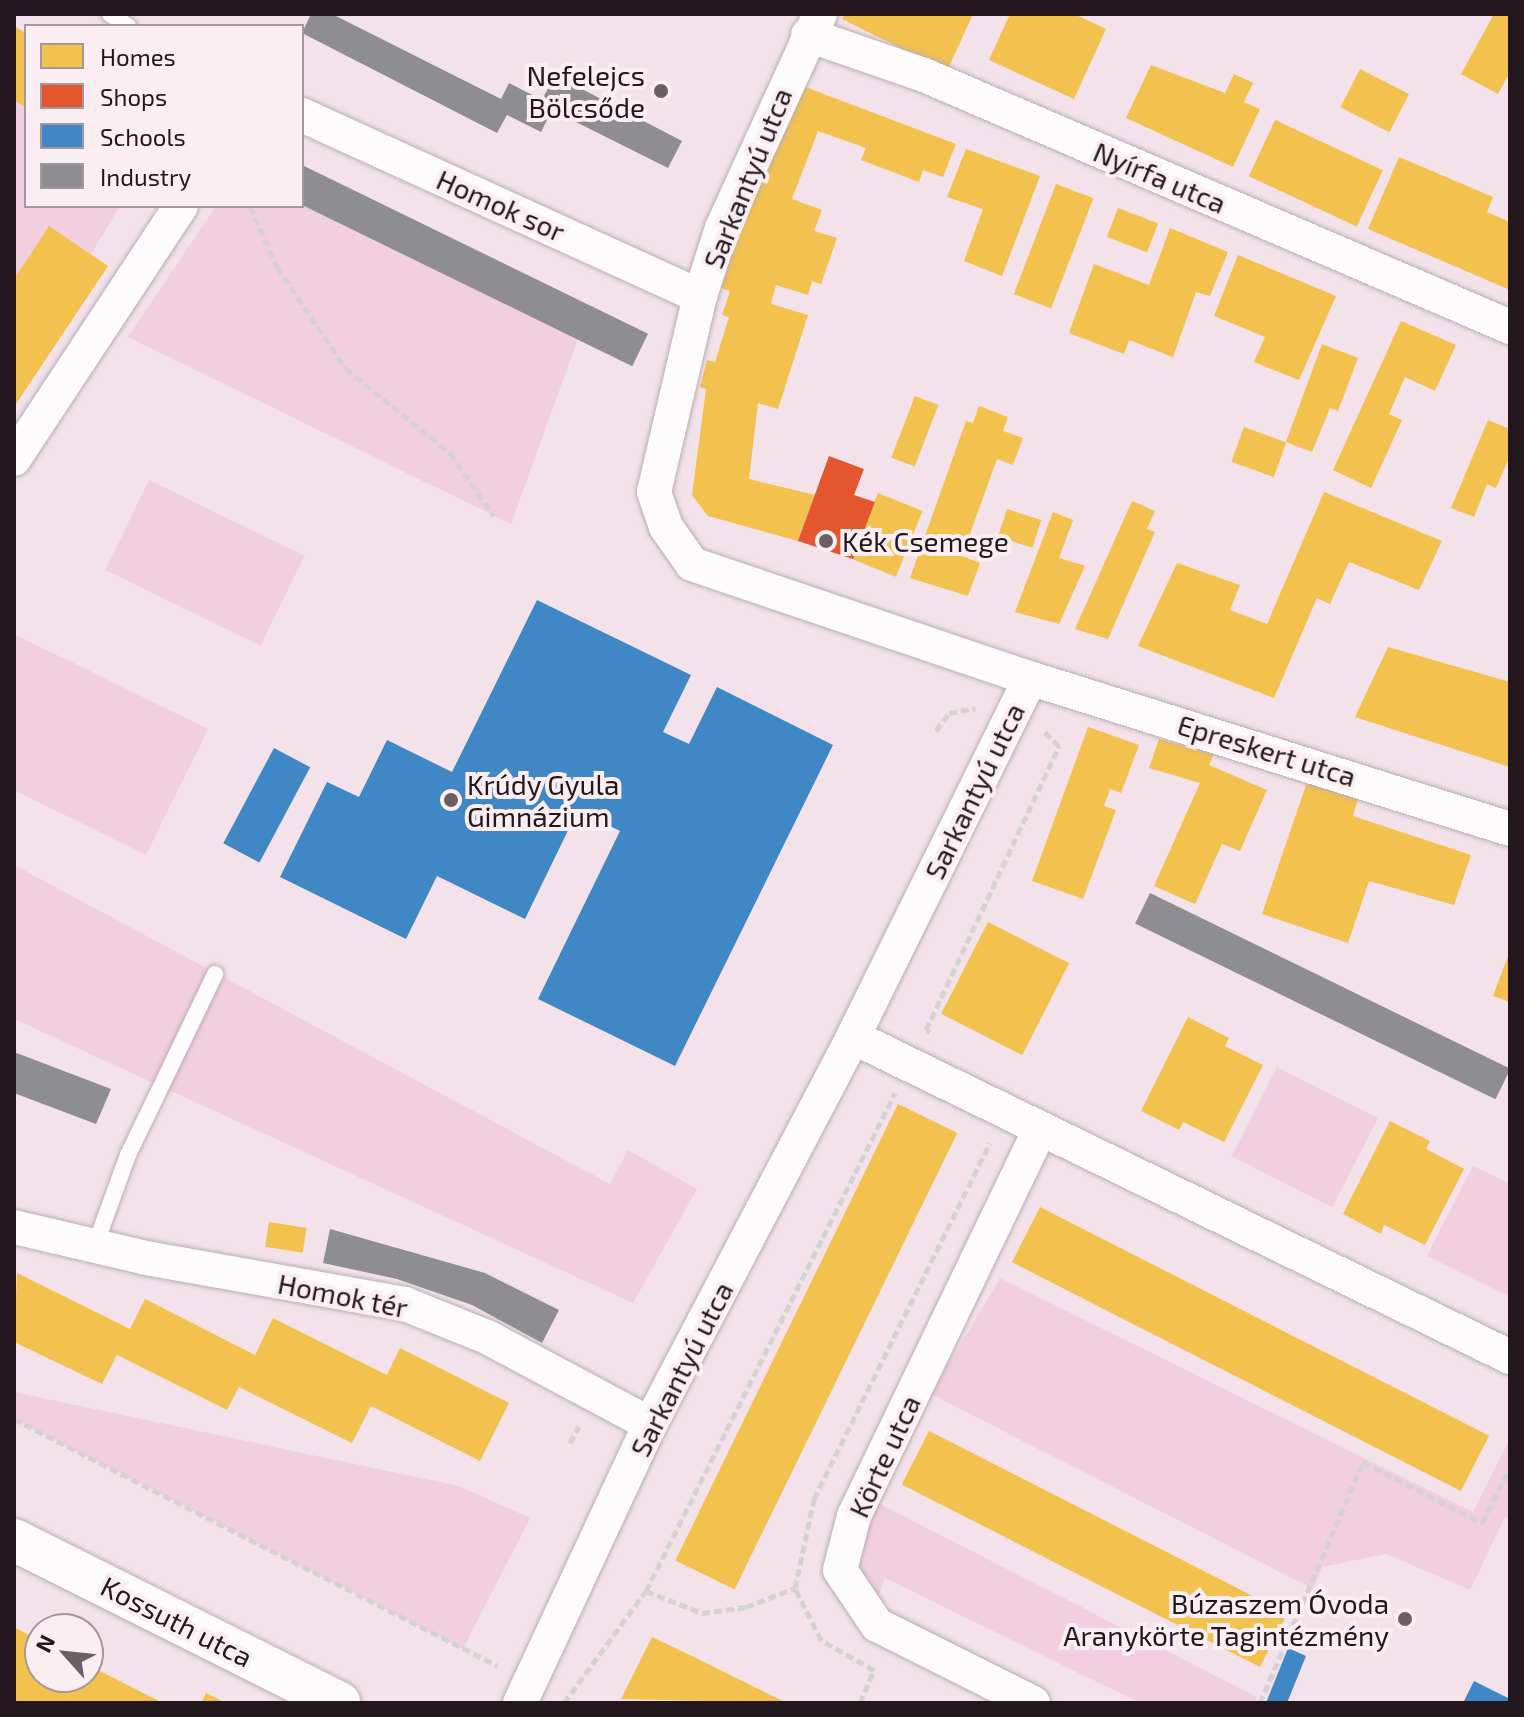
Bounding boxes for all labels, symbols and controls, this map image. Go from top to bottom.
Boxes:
legend [24,24,304,208]
text: Homes [100,42,176,71]
place label: Nefelejcs Bölcsőde [527,58,645,124]
text: Shops [100,82,167,111]
marker: Nefelejcs Bölcsőde [652,82,670,100]
street label: Sarkantyú utca [696,83,798,273]
text: Schools [100,122,186,151]
street label: Nyírfa utca [1089,134,1231,220]
text: Industry [100,162,191,191]
street label: Homok sor [432,162,570,248]
place label: Kék Csemege [842,524,1009,558]
marker: Kék Csemege [817,532,835,550]
street label: Sarkantyú utca [917,698,1031,884]
street label: Epreskert utca [1174,707,1360,793]
place label: Krúdy Gyula Gimnázium [467,767,620,833]
marker: Krúdy Gyula Gimnázium [442,791,460,809]
street label: Homok tér [275,1266,411,1324]
street label: Sarkantyú utca [623,1276,739,1462]
street label: Körte utca [841,1390,927,1522]
street label: Kossuth utca [96,1568,258,1674]
place label: Búzaszem Óvoda Aranykörte Tagintézmény [1063,1586,1389,1652]
marker: Búzaszem Óvoda Aranykörte Tagintézmény [1396,1610,1414,1628]
north arrow [24,1613,104,1693]
text: N [29,1630,60,1656]

